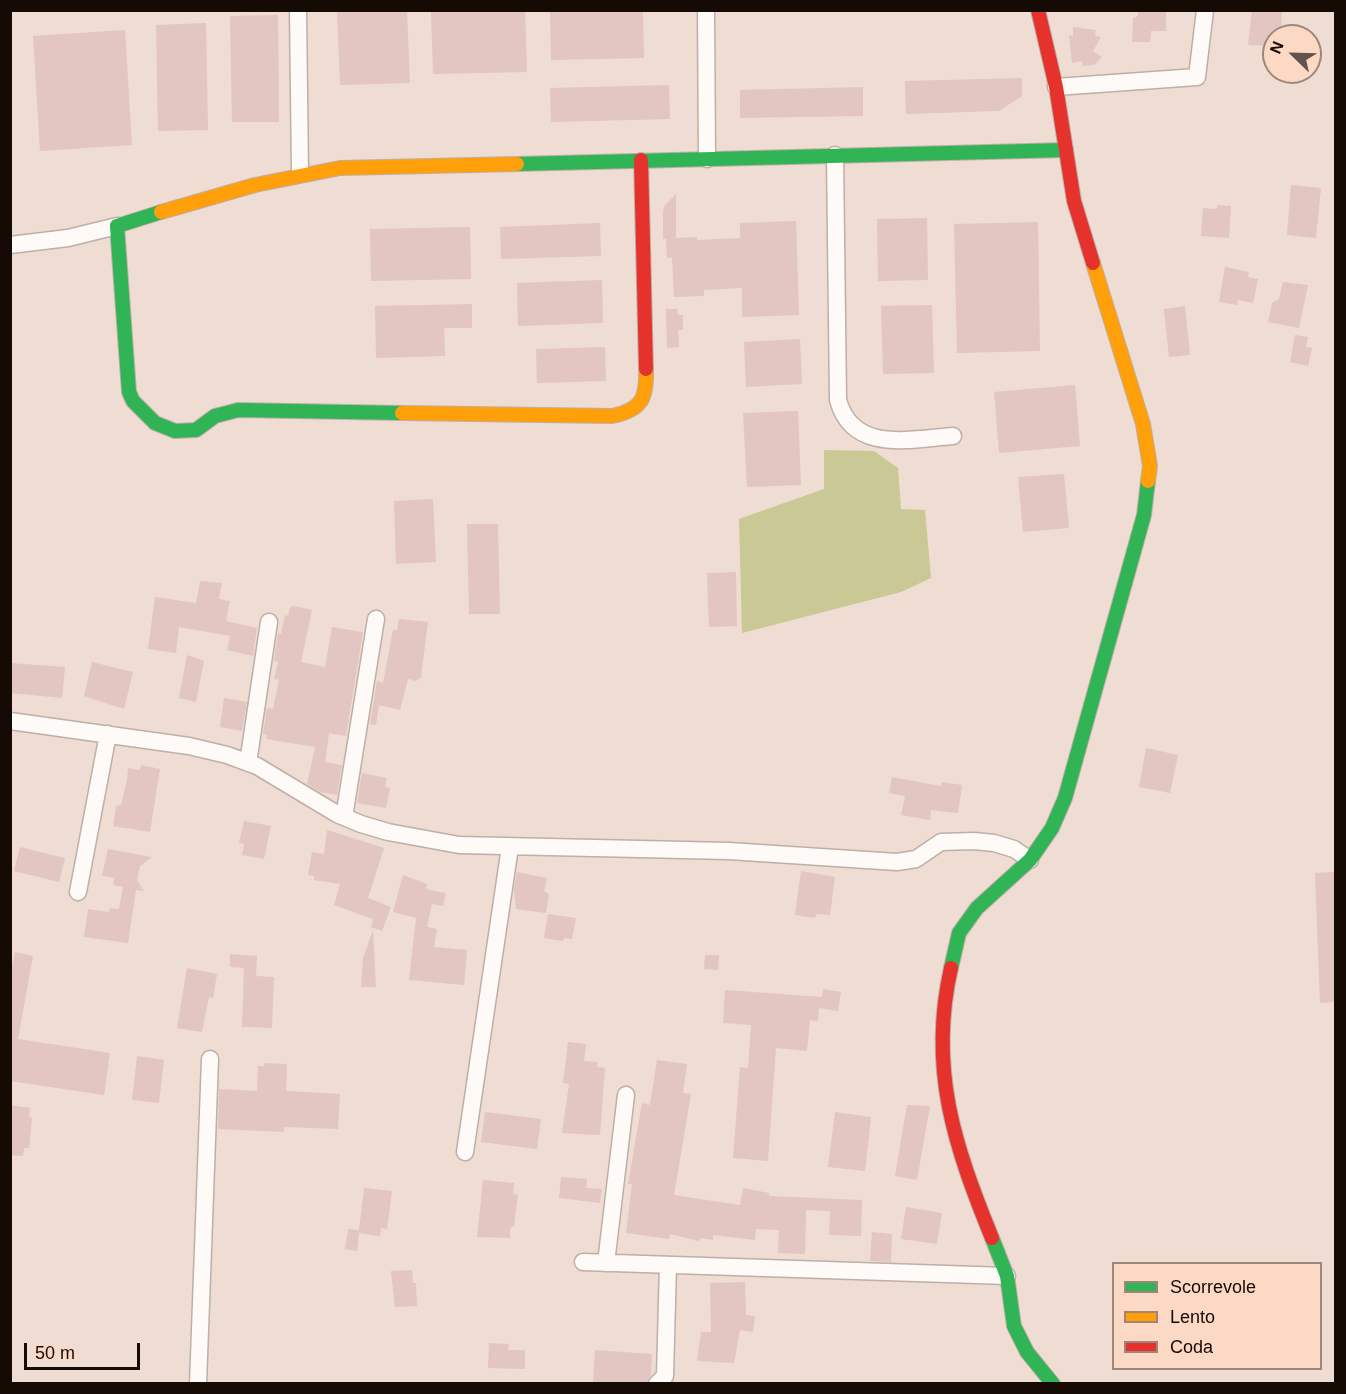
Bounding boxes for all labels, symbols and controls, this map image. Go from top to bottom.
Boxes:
north arrow [1262,24,1322,84]
text: N [1267,39,1287,56]
legend [1112,1262,1322,1370]
text: Scorrevole [1170,1277,1256,1297]
text: Lento [1170,1307,1215,1327]
scale bar [27,1331,142,1369]
text: Coda [1170,1337,1213,1357]
text: 50 m [35,1343,75,1363]

